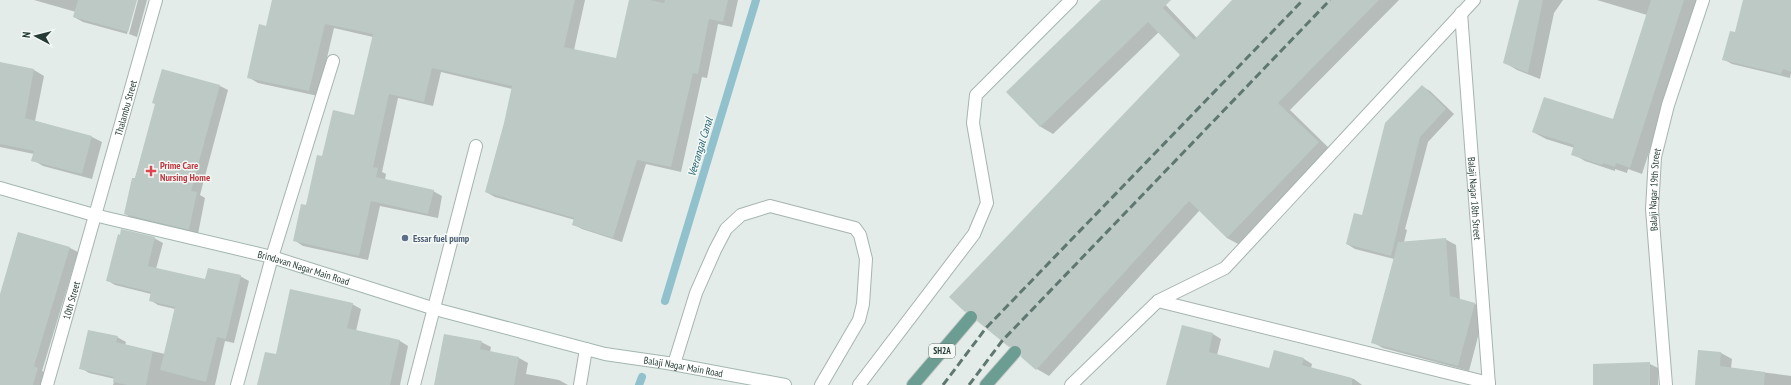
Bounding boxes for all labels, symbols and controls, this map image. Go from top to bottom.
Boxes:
north arrow [16,16,56,56]
text: N [19,31,33,39]
street label: Thalambu Street [112,78,140,137]
water label: Veerangal Canal [684,114,716,178]
street label: Balaji Nagar 19th Street [1646,147,1664,232]
street label: Balaji Nagar 18th Street [1465,157,1484,241]
place label: Prime Care Nursing Home [160,159,210,184]
marker: Prime Care Nursing Home [145,165,157,177]
place label: Essar fuel pump [413,232,470,245]
marker: Essar fuel pump [400,233,410,243]
street label: Brindavan Nagar Main Road [256,248,351,288]
street label: 10th Street [60,280,83,321]
road number: SH2A [929,344,955,358]
street label: Balaji Nagar Main Road [643,354,724,380]

